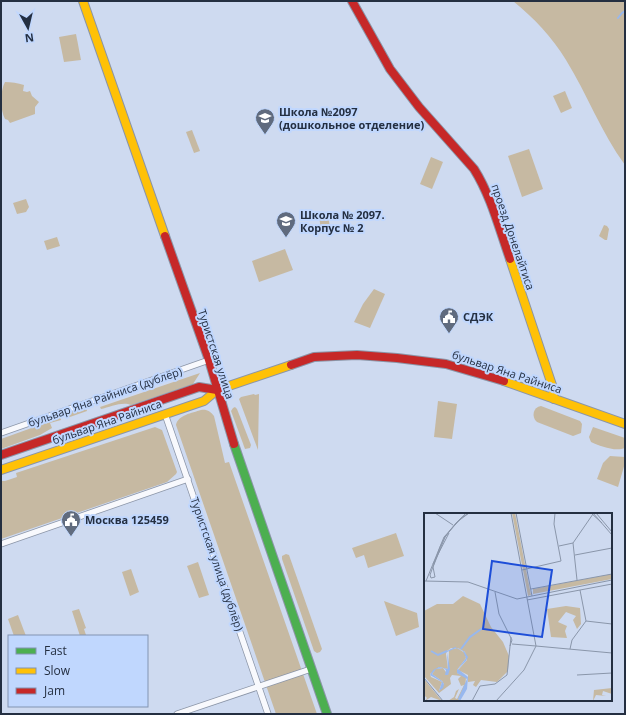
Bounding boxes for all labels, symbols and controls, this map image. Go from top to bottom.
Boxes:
north arrow [8,8,48,48]
text: N [24,30,35,46]
place label: Школа №2097 (дошкольное отделение) [279,104,424,132]
school or university icon: Школа №2097 (дошкольное отделение) [254,107,276,135]
street label: проезд Донелайтиса [488,182,539,292]
place label: Школа № 2097. Корпус № 2 [300,207,385,235]
school or university icon: Школа № 2097. Корпус № 2 [275,210,297,238]
public building icon: СДЭК [438,306,460,334]
street label: Туристская улица [195,307,238,401]
place label: СДЭК [463,309,494,324]
street label: бульвар Яна Райниса [450,347,564,396]
street label: бульвар Яна Райниса (дублёр) [26,364,184,430]
street label: бульвар Яна Райниса [51,397,163,447]
street label: Туристская улица (дублёр) [188,495,247,633]
public building icon: Москва 125459 [60,509,82,537]
place label: Москва 125459 [85,512,169,527]
inset map [424,513,612,701]
legend [8,635,148,707]
text: Fast [44,642,67,659]
text: Slow [44,662,71,679]
text: Jam [43,682,65,699]

